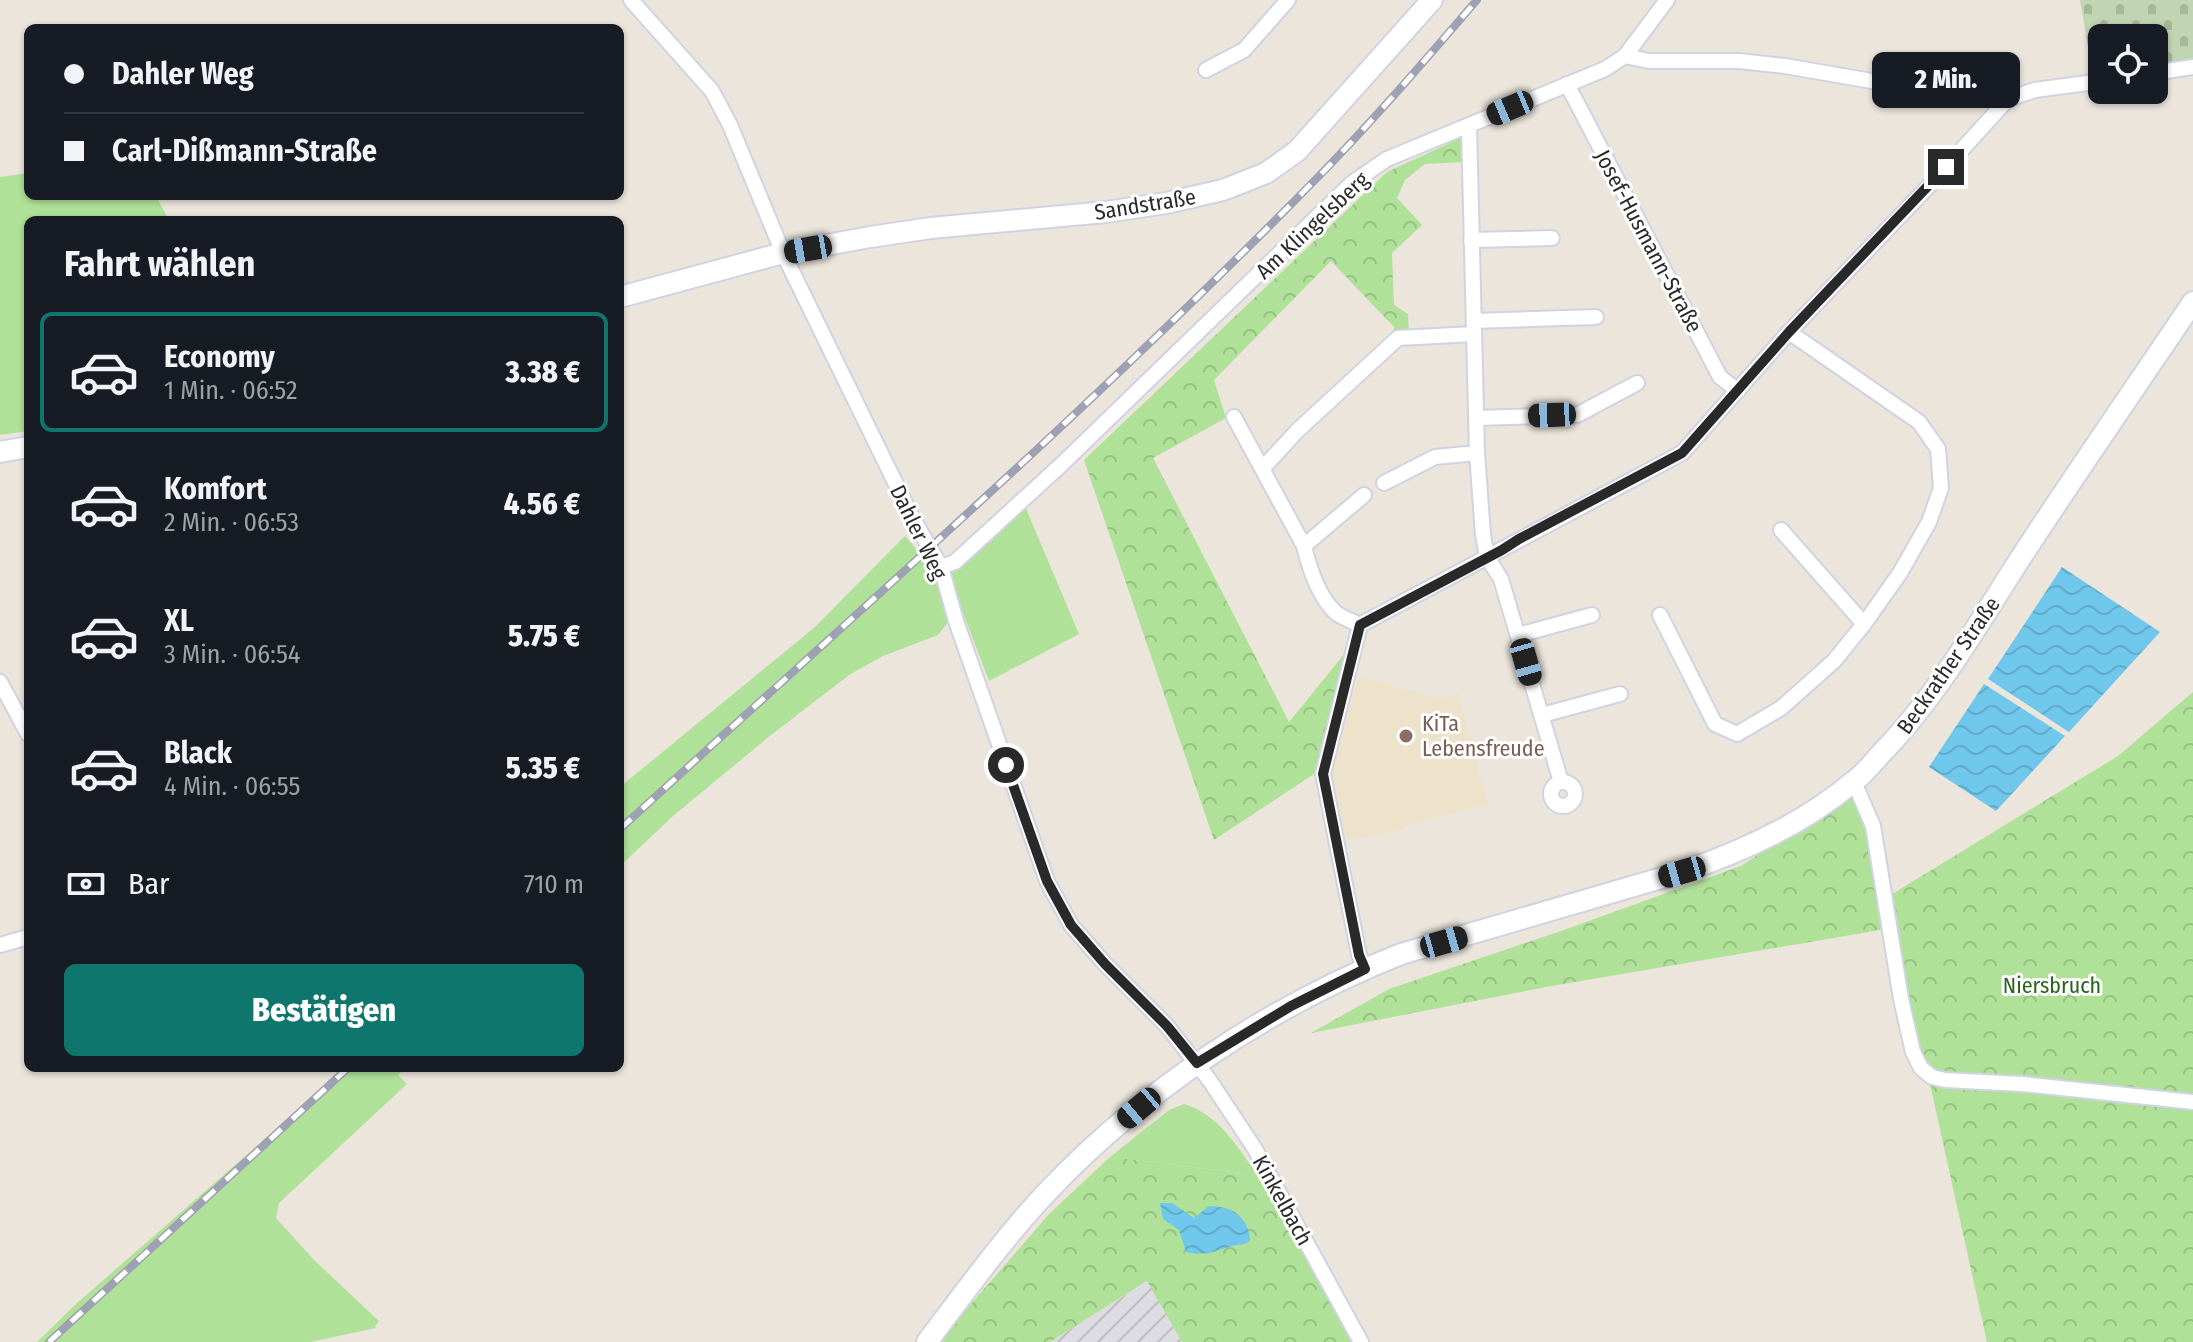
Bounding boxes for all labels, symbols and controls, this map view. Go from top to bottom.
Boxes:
map controls [2088,24,2168,104]
button: locate [2088,24,2168,104]
callout: 2 Min. [1872,51,2020,107]
text: Dahler Weg [112,56,254,92]
text: 2 Min. [1915,64,1977,95]
car [1483,88,1537,128]
text: Carl-Dißmann-Straße [112,133,377,169]
street label: Josef-Husmann-Straße [1589,145,1708,337]
route end [1928,149,1964,185]
street label: Am Klingelsberg [1250,166,1375,285]
street label: Sandstraße [1093,183,1198,226]
car [782,233,834,265]
text: Fahrt wählen [64,242,255,286]
icon: car [68,336,140,408]
text: Economy [164,339,275,375]
text: 3.38 € [505,354,580,390]
text: 1 Min. · 06:52 [164,375,297,406]
car [1528,402,1576,428]
icon: car [68,468,140,540]
text: Komfort [164,471,267,507]
street label: Dahler Weg [884,481,953,584]
text: 4.56 € [504,486,580,522]
text: 2 Min. · 06:53 [164,507,299,538]
street label: Beckrather Straße [1891,591,2006,739]
icon: car [68,600,140,672]
text: XL [164,603,194,639]
text: 5.75 € [508,618,580,654]
car [1508,636,1544,688]
text: 3 Min. · 06:54 [164,639,300,670]
place label: KiTa Lebensfreude [1422,710,1545,762]
marker: KiTa Lebensfreude [1397,727,1415,745]
icon: car [68,732,140,804]
text: Black [164,735,232,771]
route start [988,747,1024,783]
text: 5.35 € [506,750,580,786]
text: 4 Min. · 06:55 [164,771,300,802]
car [1656,854,1708,890]
icon: cash [64,862,108,906]
text: Bar [128,866,170,902]
text: 710 m [524,869,584,900]
car [1418,924,1470,960]
button: Bestätigen [64,964,584,1056]
park label: Niersbruch [2003,972,2101,999]
car [1113,1083,1165,1133]
street label: Kinkelbach [1247,1150,1318,1250]

